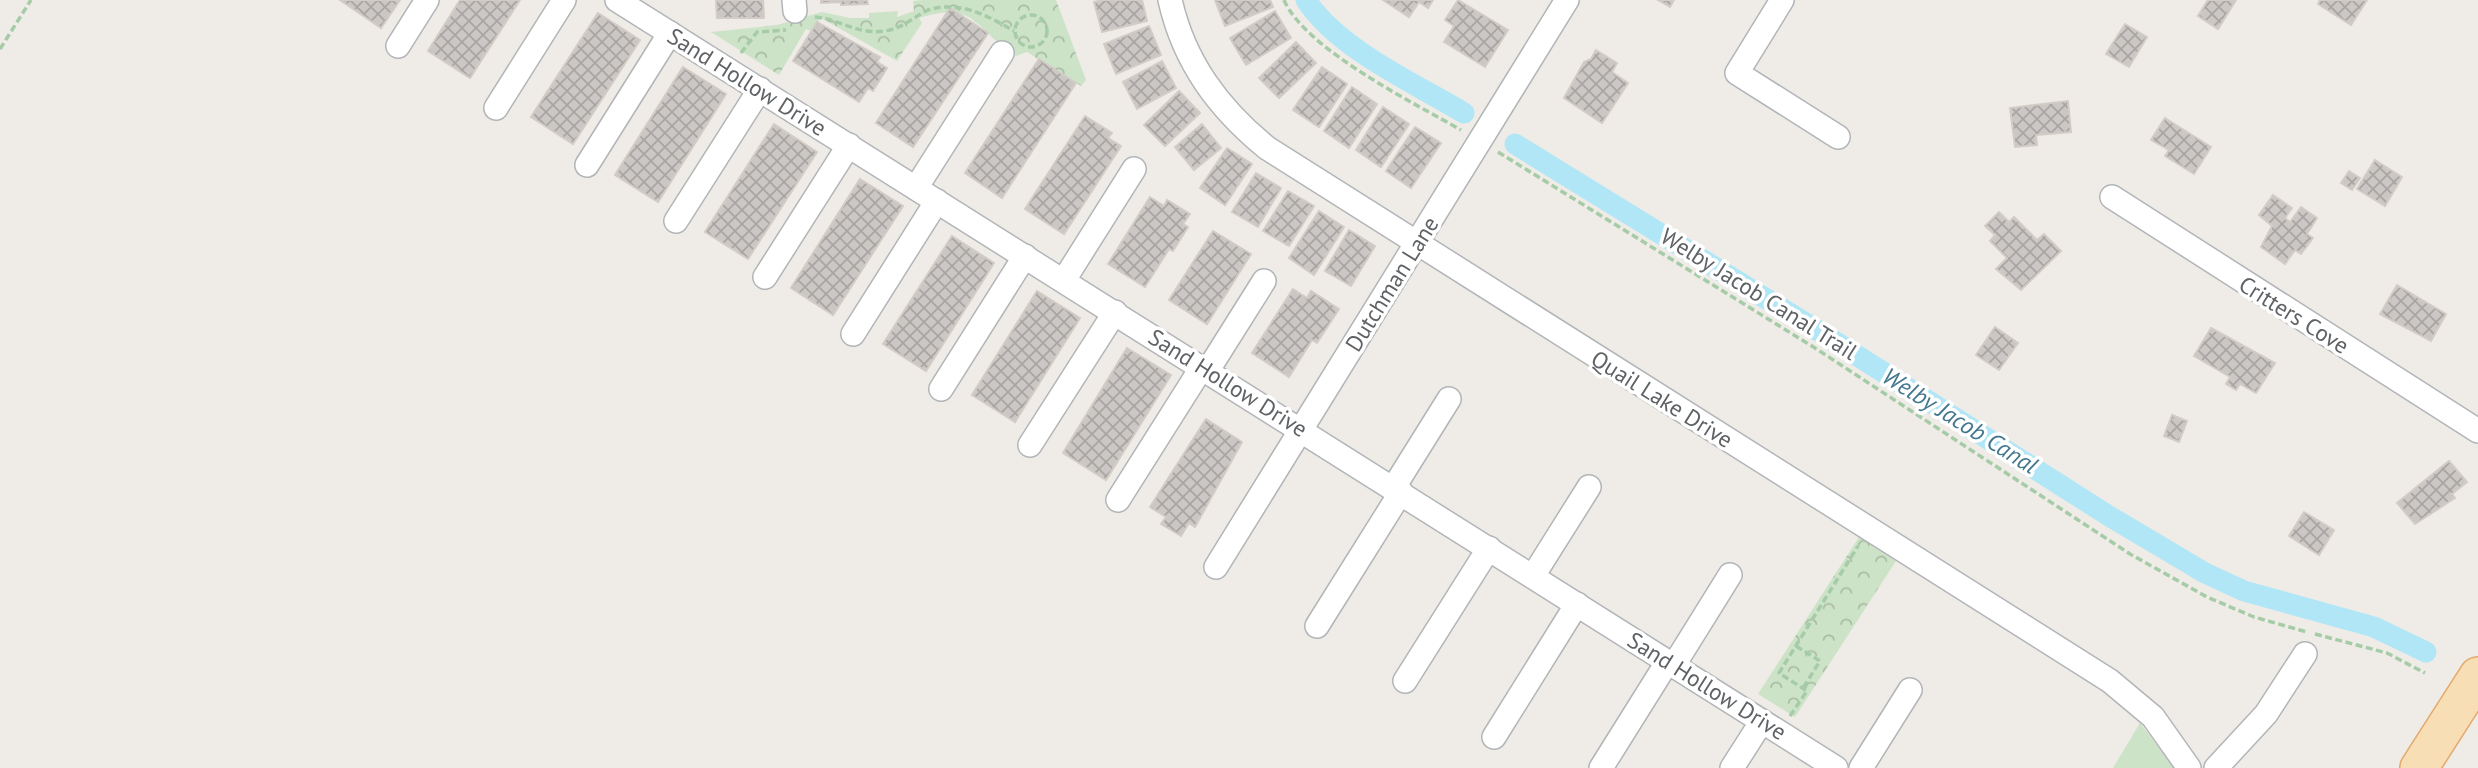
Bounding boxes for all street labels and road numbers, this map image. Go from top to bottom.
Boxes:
street label: Sand Hollow Drive [662,21,832,142]
street label: Dutchman Lane [1339,211,1445,357]
street label: Welby Jacob Canal Trail [1656,221,1863,366]
street label: Critters Cove [2234,269,2355,360]
street label: Sand Hollow Drive [1143,322,1313,443]
street label: Quail Lake Drive [1586,343,1738,454]
street label: Sand Hollow Drive [1622,625,1792,746]

